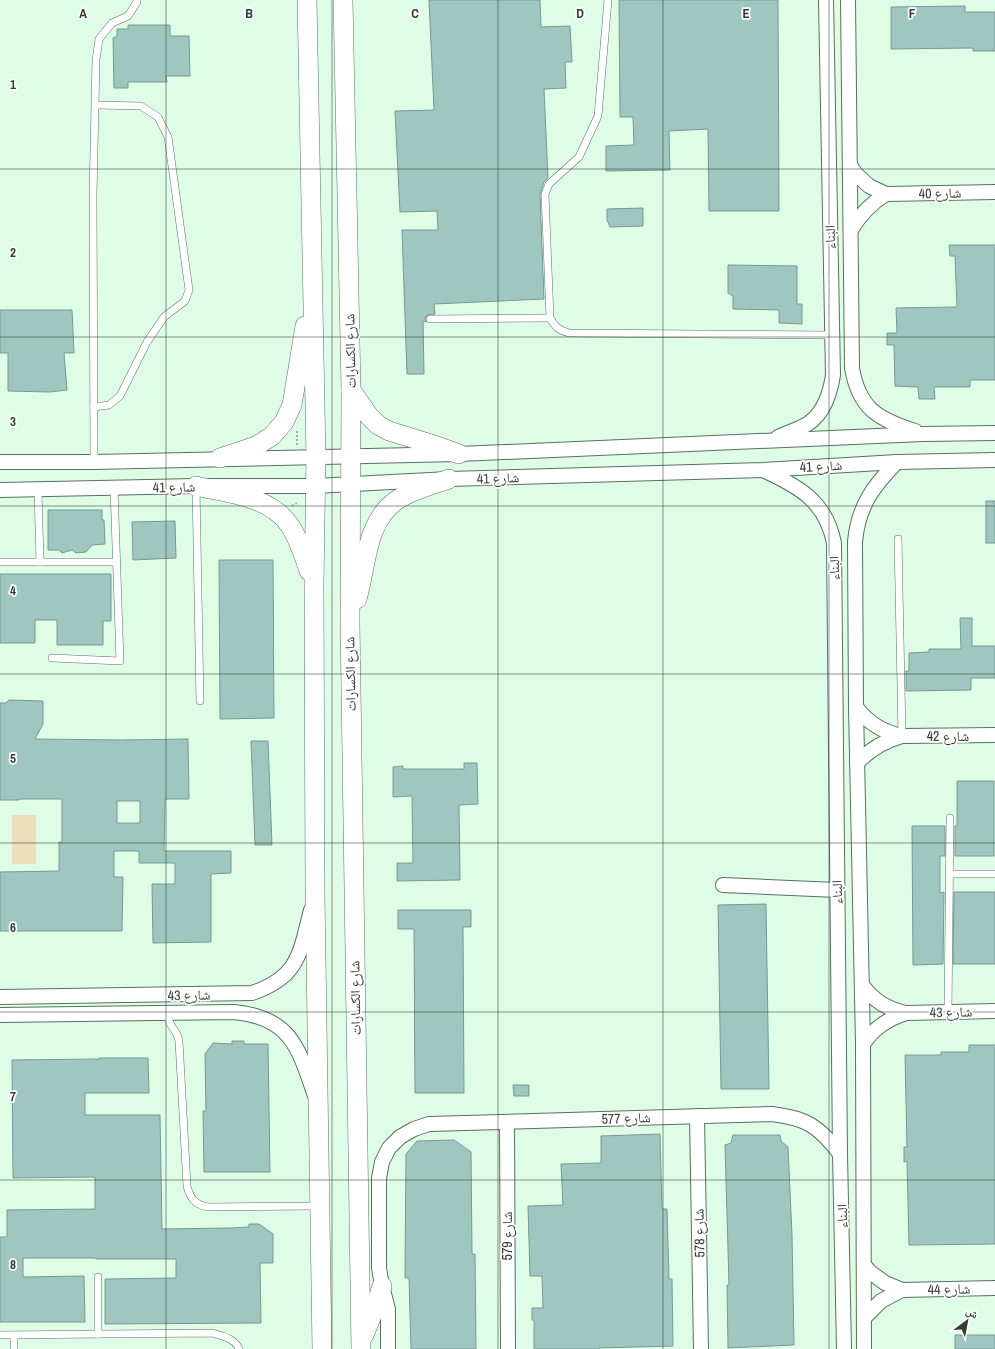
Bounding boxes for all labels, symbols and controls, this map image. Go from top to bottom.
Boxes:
text: A [79,5,87,22]
text: B [245,5,253,22]
text: C [411,5,419,22]
text: D [576,5,584,22]
text: E [742,5,750,22]
text: F [909,5,916,22]
text: 1 [10,76,16,93]
street label: شارع 40 [919,184,961,203]
street label: البناء [821,225,839,249]
text: 2 [10,244,16,261]
street label: شارع الكسارات [340,313,361,389]
text: 3 [10,413,16,430]
street label: شارع 41 [799,456,843,477]
street label: شارع 41 [476,468,520,489]
street label: شارع 41 [153,478,195,497]
street label: البناء [825,556,843,580]
text: 4 [10,582,16,599]
street label: شارع الكسارات [340,636,361,712]
street label: شارع 42 [927,727,969,746]
text: 5 [10,750,16,767]
street label: البناء [828,880,846,904]
text: 6 [10,919,16,936]
street label: شارع الكسارات [345,960,366,1036]
street label: شارع 43 [168,986,210,1005]
street label: شارع 43 [930,1003,972,1022]
text: 7 [10,1088,16,1105]
street label: شارع 577 [601,1108,651,1129]
street label: البناء [833,1204,851,1228]
street label: شارع 578 [690,1208,709,1258]
street label: شارع 579 [498,1212,517,1260]
text: 8 [10,1256,16,1273]
street label: شارع 44 [928,1280,970,1299]
north arrow [947,1301,987,1341]
text: ش [963,1303,981,1323]

